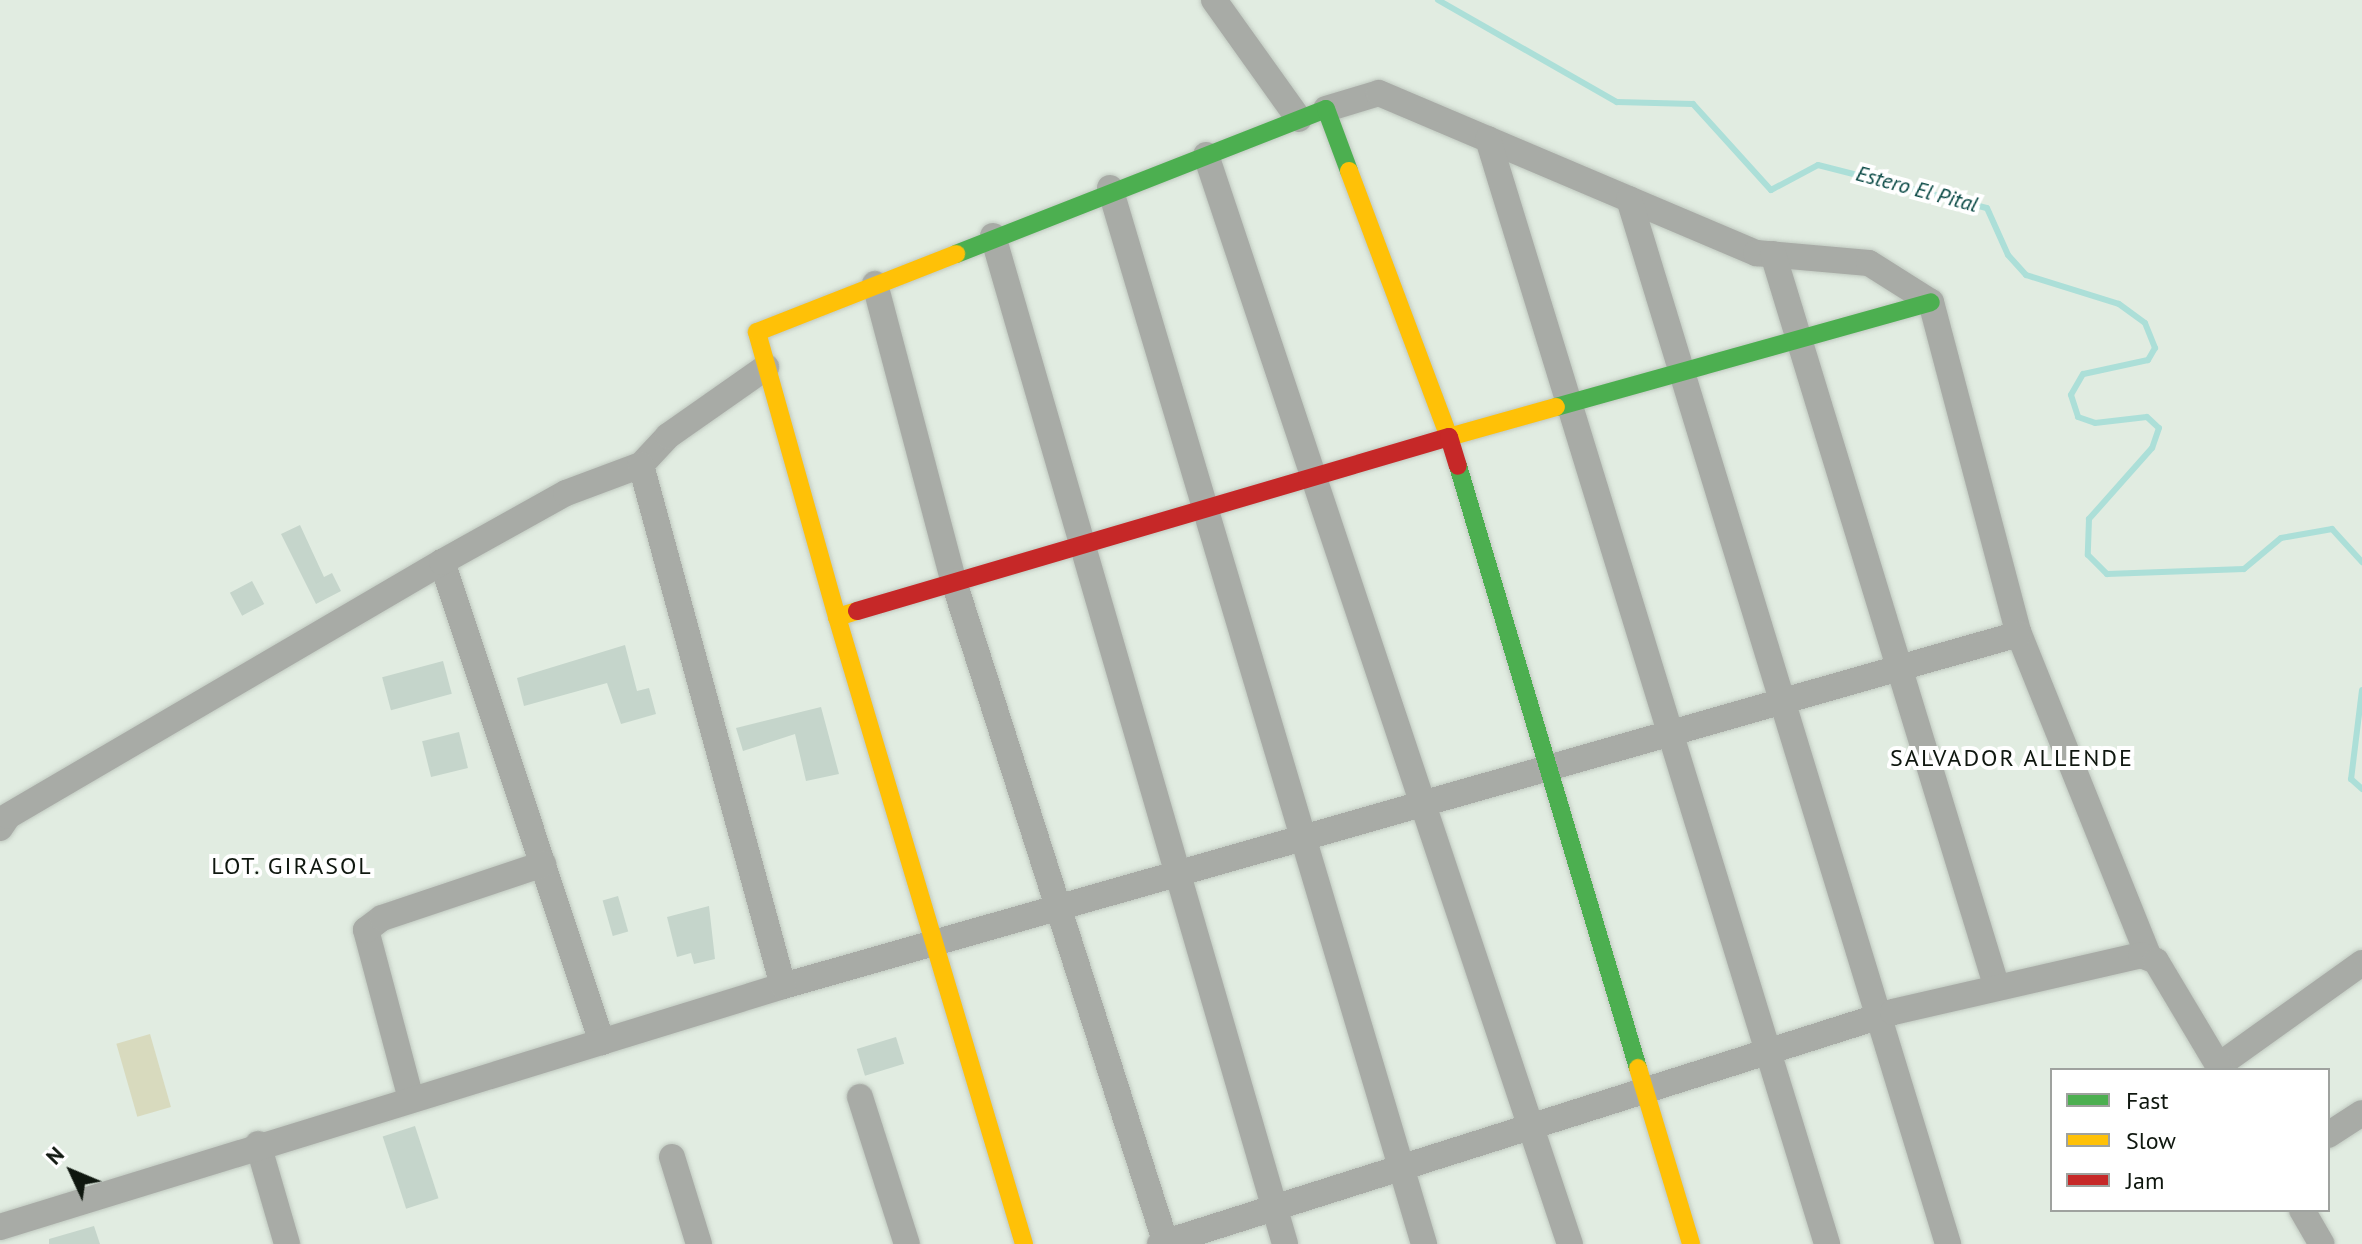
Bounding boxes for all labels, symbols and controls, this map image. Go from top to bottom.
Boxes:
water label: Estero El Pital [1853,160,1981,218]
district label: SALVADOR ALLENDE [1890,744,2134,772]
district label: LOT. GIRASOL [210,852,374,880]
legend [2050,1068,2330,1212]
text: Fast [2126,1085,2169,1116]
text: Slow [2126,1125,2176,1156]
north arrow [32,1132,112,1212]
text: N [40,1140,70,1170]
text: Jam [2126,1165,2164,1196]

